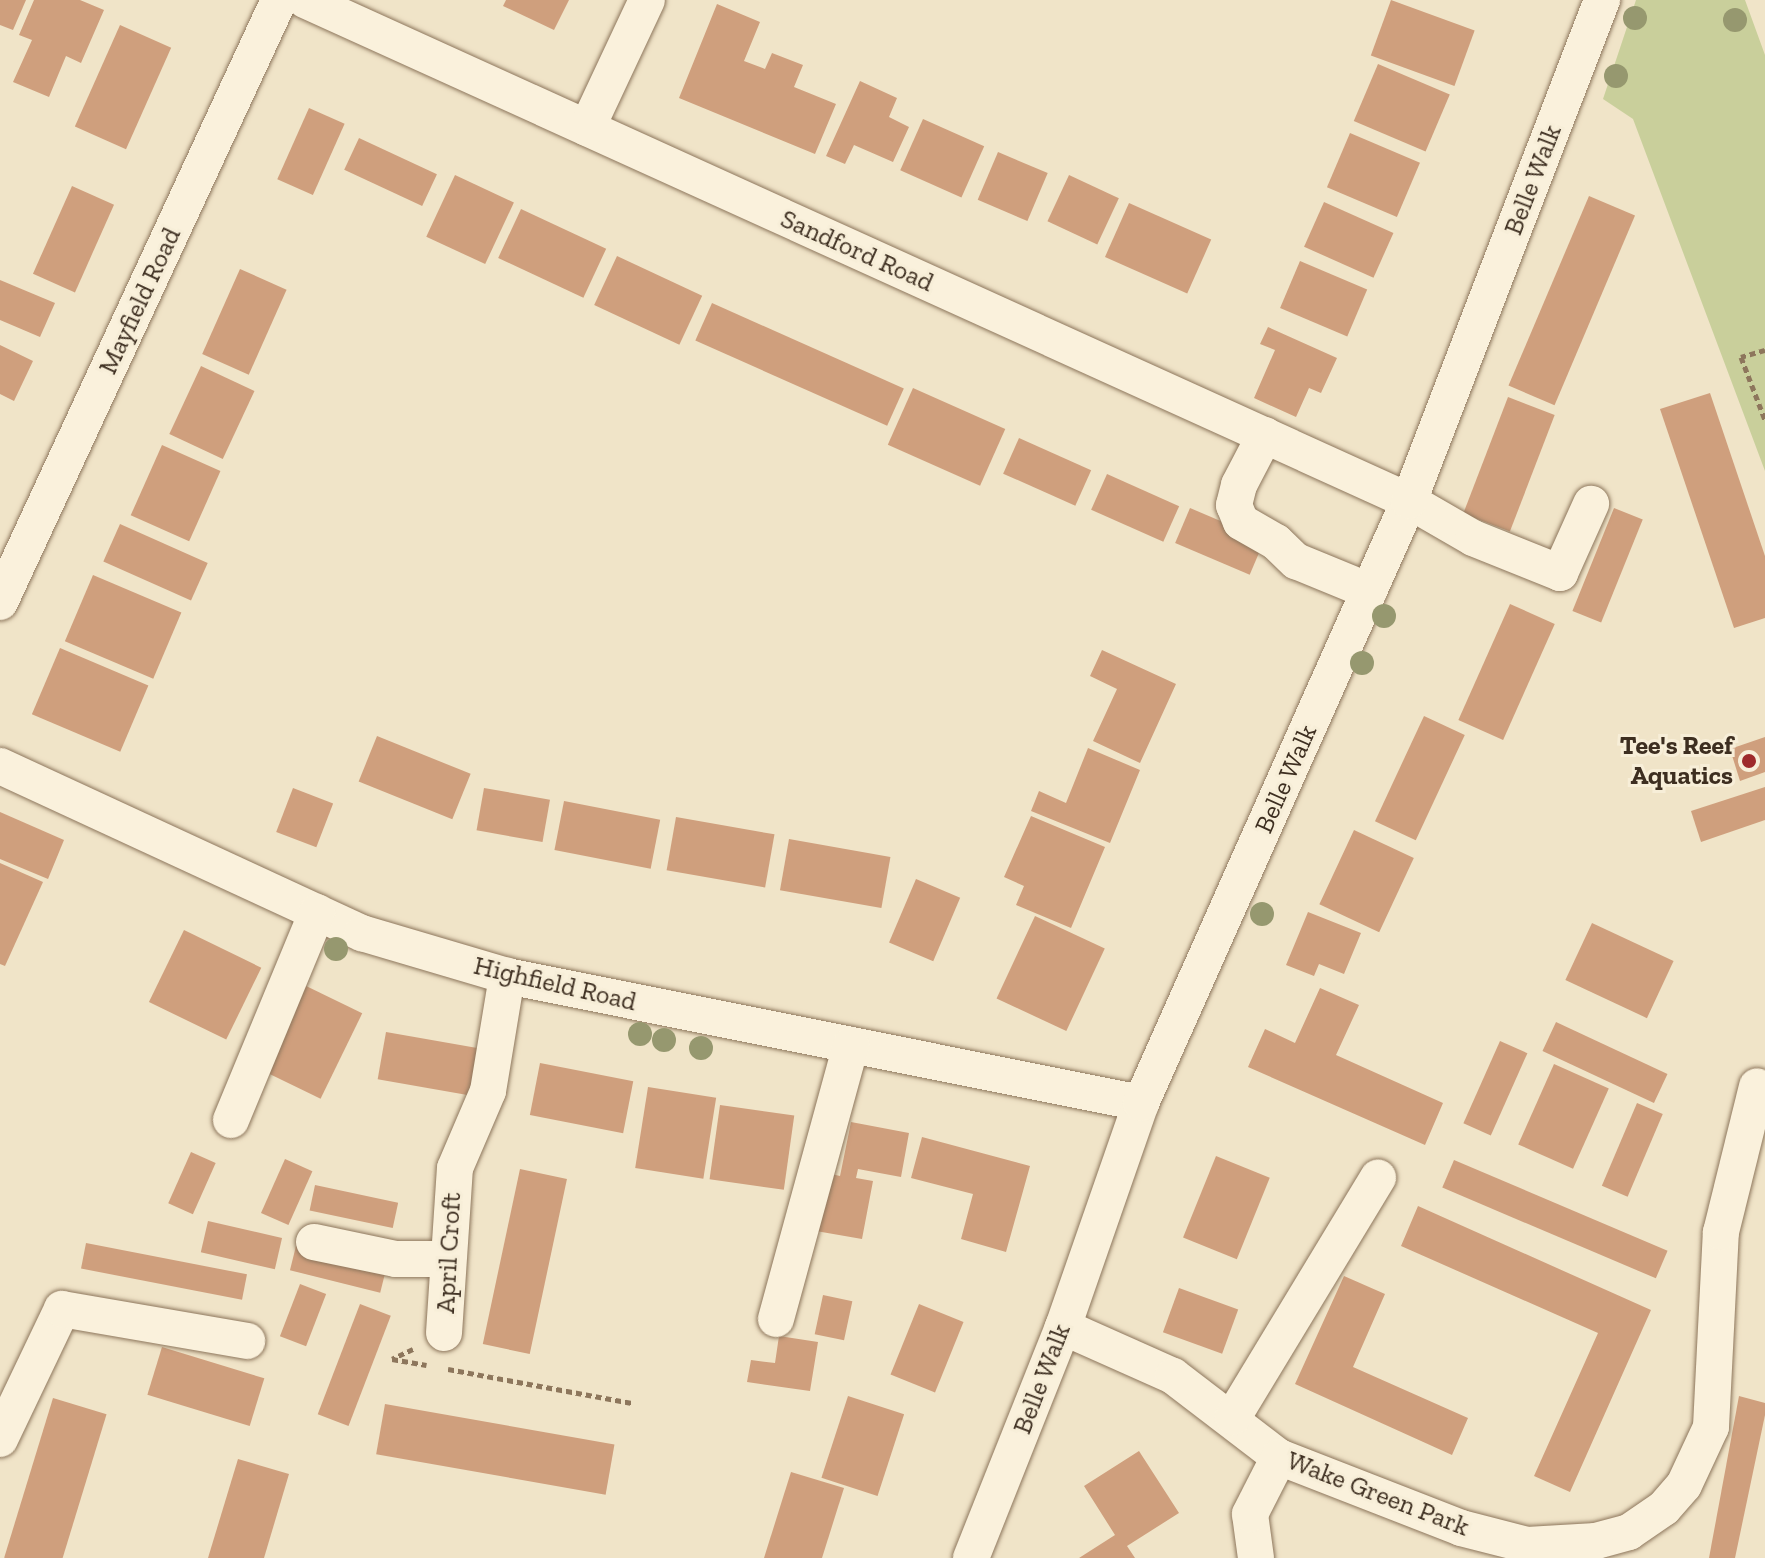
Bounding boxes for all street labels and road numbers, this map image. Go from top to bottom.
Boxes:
street label: Belle Walk [1498,120,1568,240]
street label: Sandford Road [776,203,938,299]
street label: Mayfield Road [92,223,188,379]
street label: Belle Walk [1248,720,1324,838]
street label: Highfield Road [471,950,639,1018]
street label: April Croft [430,1192,468,1314]
street label: Belle Walk [1007,1319,1077,1439]
street label: Wake Green Park [1282,1445,1474,1543]

